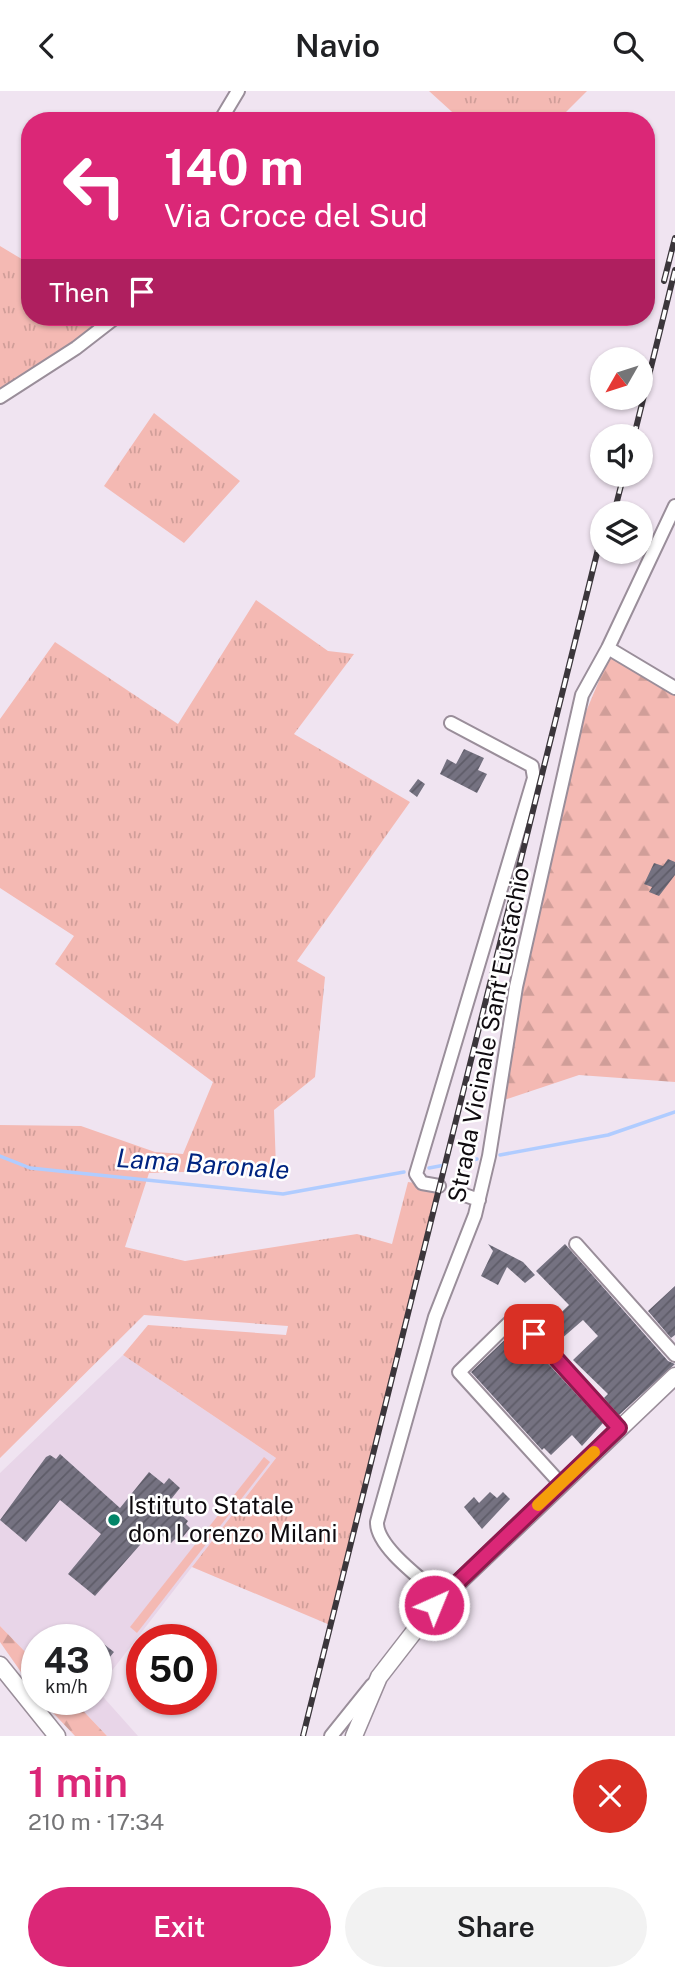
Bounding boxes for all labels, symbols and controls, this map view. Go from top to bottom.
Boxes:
icon: back [28,27,66,65]
text: Navio [295,27,380,64]
icon: search [609,27,647,65]
text: 140 m [164,138,304,196]
icon: left [49,140,140,231]
text: Via Croce del Sud [164,197,428,234]
icon: arrive [123,273,161,311]
text: Then [49,277,109,308]
north arrow [590,347,653,409]
map controls [590,347,653,564]
button: sound [590,424,653,487]
button: layers [590,501,653,564]
street label: Strada Vicinale Sant'Eustachio [442,865,534,1205]
water label: Lama Baronale [115,1142,291,1185]
pin [504,1304,564,1364]
icon: arrive [515,1315,553,1353]
place label: Istituto Statale don Lorenzo Milani [128,1491,337,1547]
marker: Istituto Statale don Lorenzo Milani [106,1512,122,1528]
position arrow [397,1568,471,1642]
speed limit sign: 50 [126,1624,217,1715]
text: 43 [43,1640,90,1681]
text: km/h [45,1676,88,1697]
text: 1 min [28,1757,128,1806]
button: close [573,1759,647,1833]
text: 210 m · 17:34 [28,1808,164,1835]
button: Exit [28,1887,331,1967]
button: Share [345,1887,647,1967]

